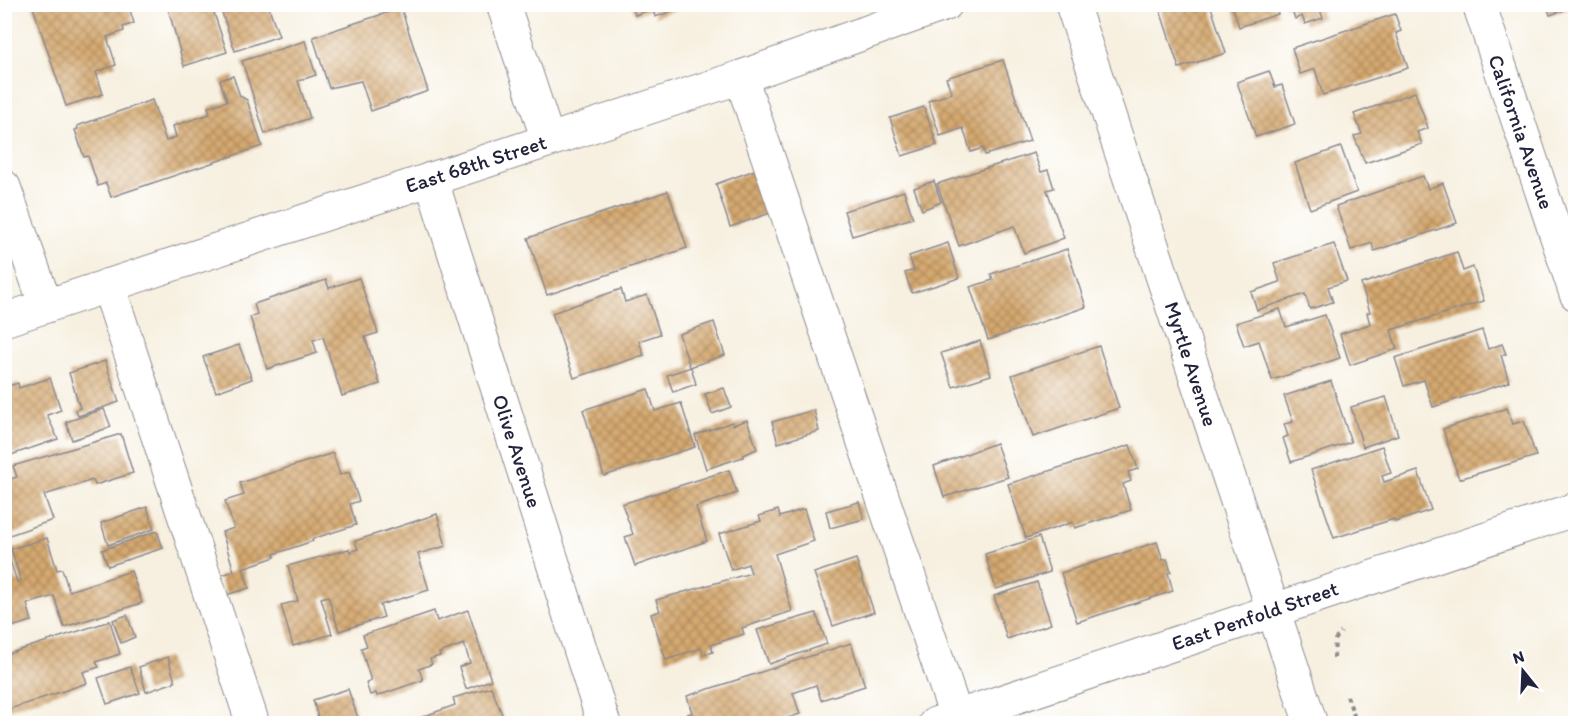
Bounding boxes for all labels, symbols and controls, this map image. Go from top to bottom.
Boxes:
street label: California Avenue [1483,51,1560,212]
street label: East 68th Street [402,129,550,198]
street label: Myrtle Avenue [1160,298,1223,429]
street label: Olive Avenue [487,391,548,511]
street label: East Penfold Street [1168,575,1342,656]
north arrow [1493,641,1553,701]
text: N [1510,647,1527,668]

